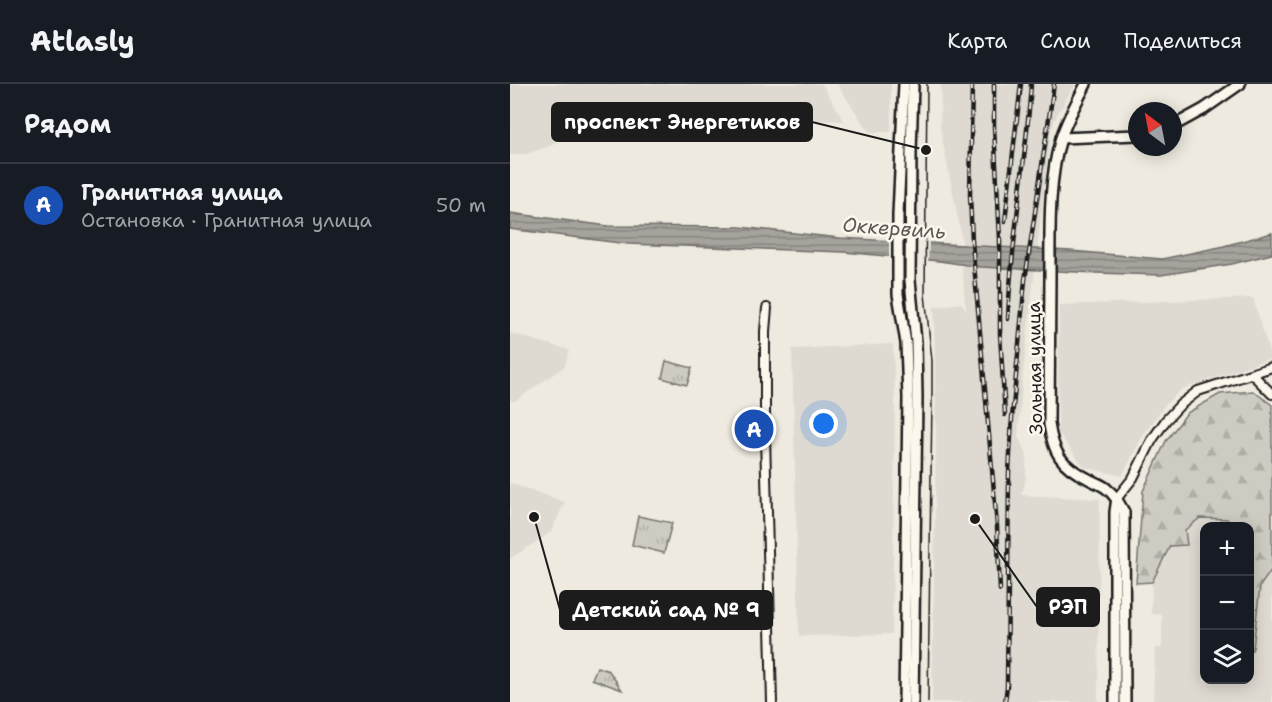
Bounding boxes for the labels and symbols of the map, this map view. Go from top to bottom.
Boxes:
north arrow [1128,102,1182,156]
callout: проспект Энергетиков [552,103,812,141]
text: проспект Энергетиков [564,109,800,135]
water label: Оккервиль [841,211,947,245]
street label: Зольная улица [1022,302,1048,434]
pin: A [734,406,774,452]
your location [809,409,838,438]
callout: РЭП [1037,588,1099,626]
callout: Детский сад № 9 [560,591,772,629]
text: РЭП [1049,594,1087,620]
text: Детский сад № 9 [572,597,760,623]

